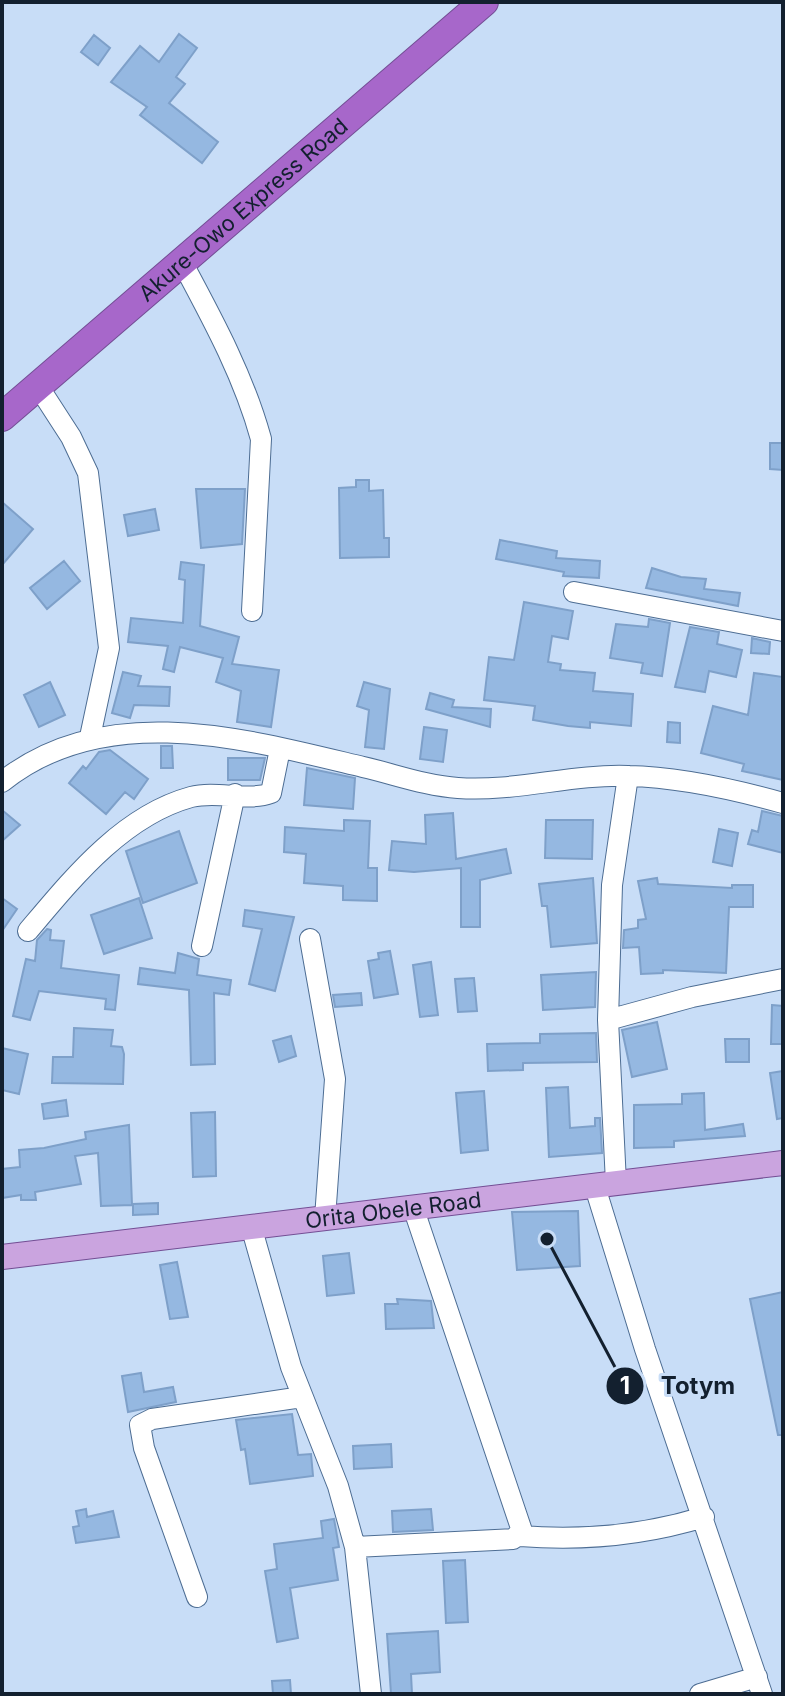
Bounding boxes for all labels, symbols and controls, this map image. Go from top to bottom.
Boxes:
street label: Akure-Owo Express Road [133,113,353,306]
street label: Orita Obele Road [304,1186,483,1233]
callout: Totym [605,1362,751,1410]
text: 1 [620,1371,630,1400]
text: Totym [661,1371,735,1400]

